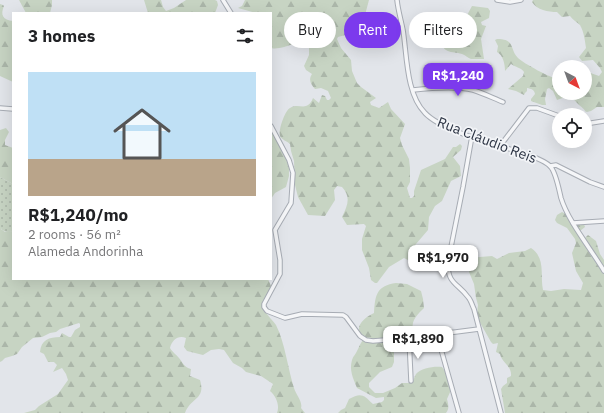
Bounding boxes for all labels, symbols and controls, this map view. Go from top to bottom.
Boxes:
chip: Buy [284,12,336,48]
chip: Rent [344,12,401,48]
chip: Filters [409,12,477,48]
text: 3 homes [28,25,95,47]
icon: filters [234,25,256,47]
north arrow [552,60,592,100]
map controls [552,60,592,148]
pin: R$1,240 [421,63,495,97]
text: R$1,240 [432,67,484,84]
icon: home [106,98,178,170]
button: locate [552,108,592,148]
street label: Rua Cláudio Reis [435,113,539,167]
text: R$1,240/mo [28,204,128,226]
text: 2 rooms · 56 m² [28,226,121,243]
text: Alameda Andorinha [28,243,143,260]
pin: R$1,970 [406,245,480,279]
text: R$1,970 [417,249,469,266]
pin: R$1,890 [381,326,455,360]
text: R$1,890 [392,330,444,347]

